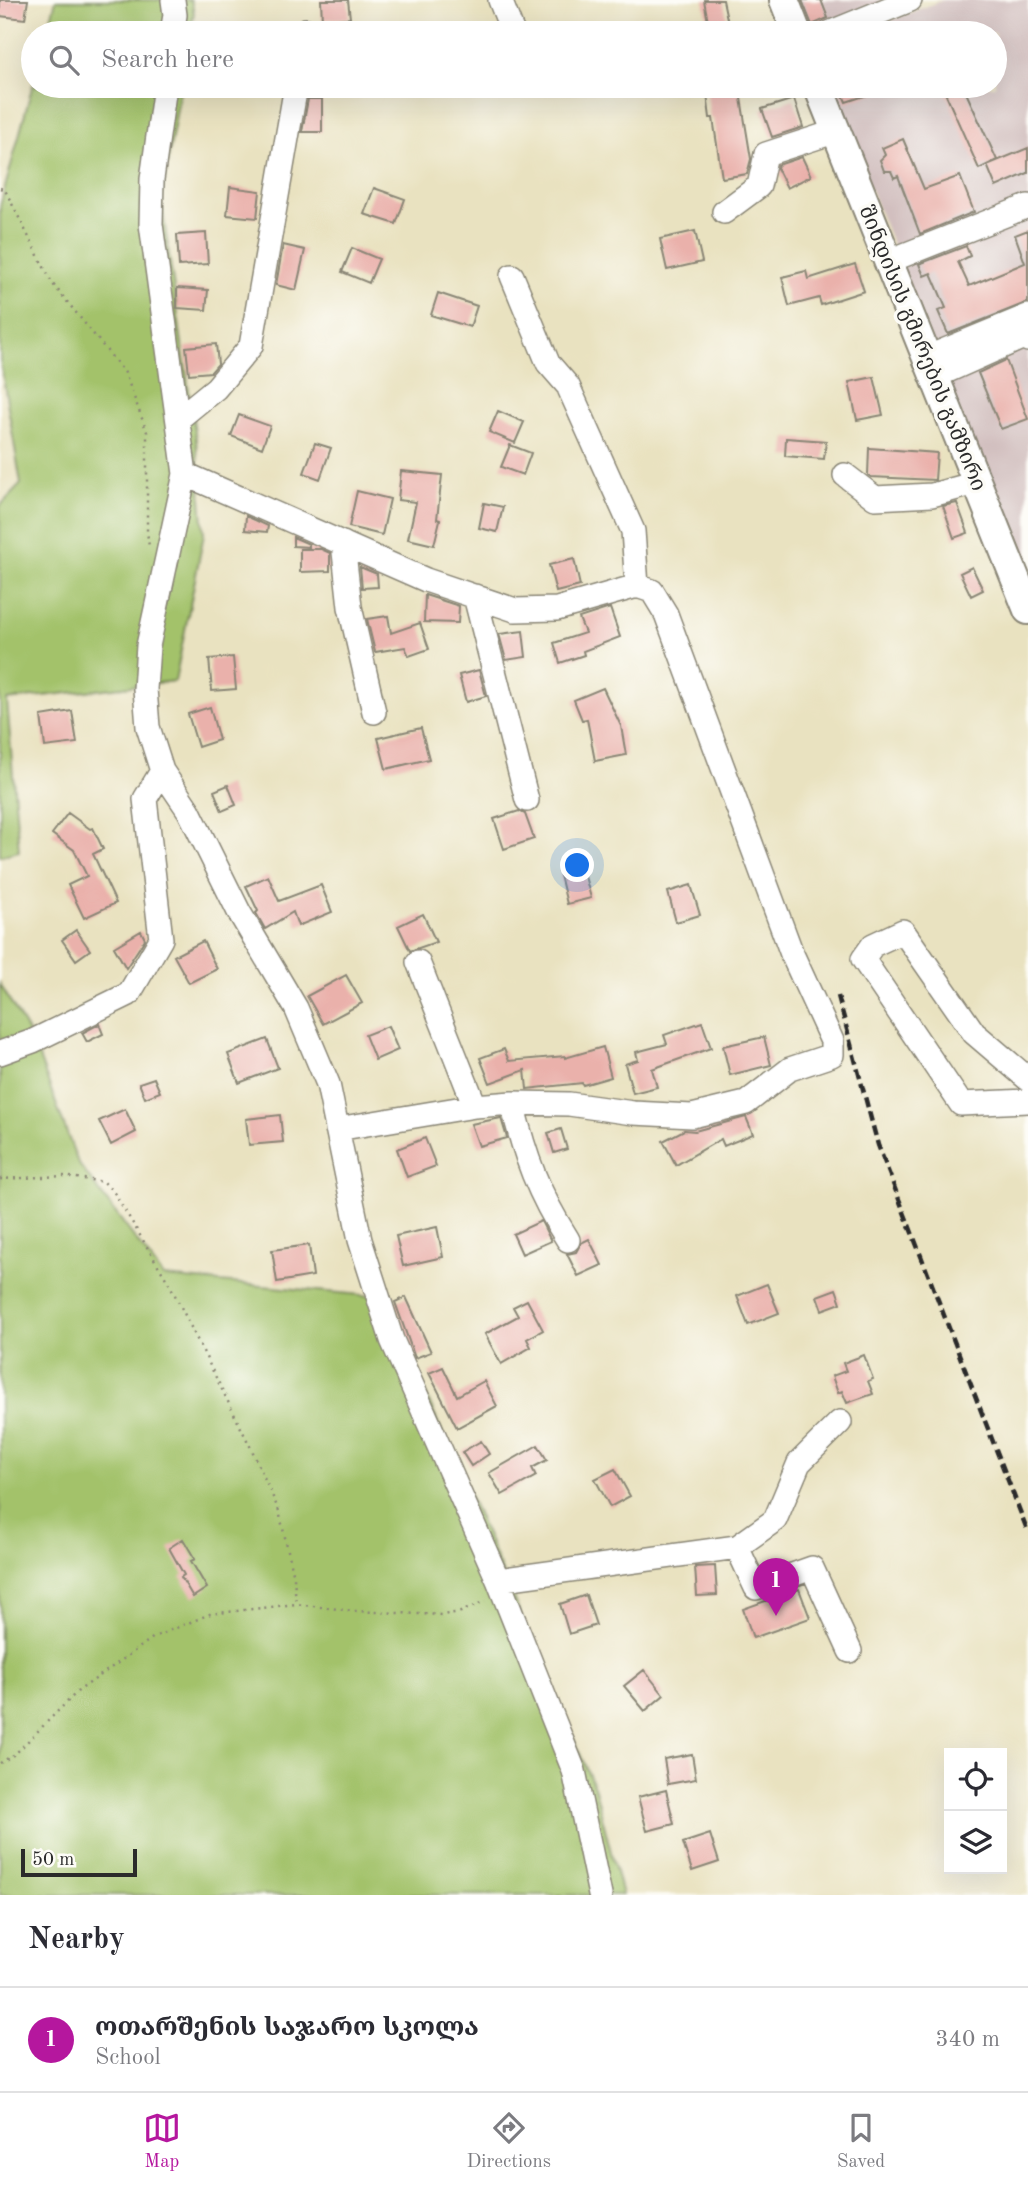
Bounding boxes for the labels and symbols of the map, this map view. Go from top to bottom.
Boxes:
street label: შინდისის გმირების გამზირი [854,202,990,495]
your location [560,848,594,882]
pin: 1 [753,1558,799,1616]
scale bar [21,1846,136,1878]

